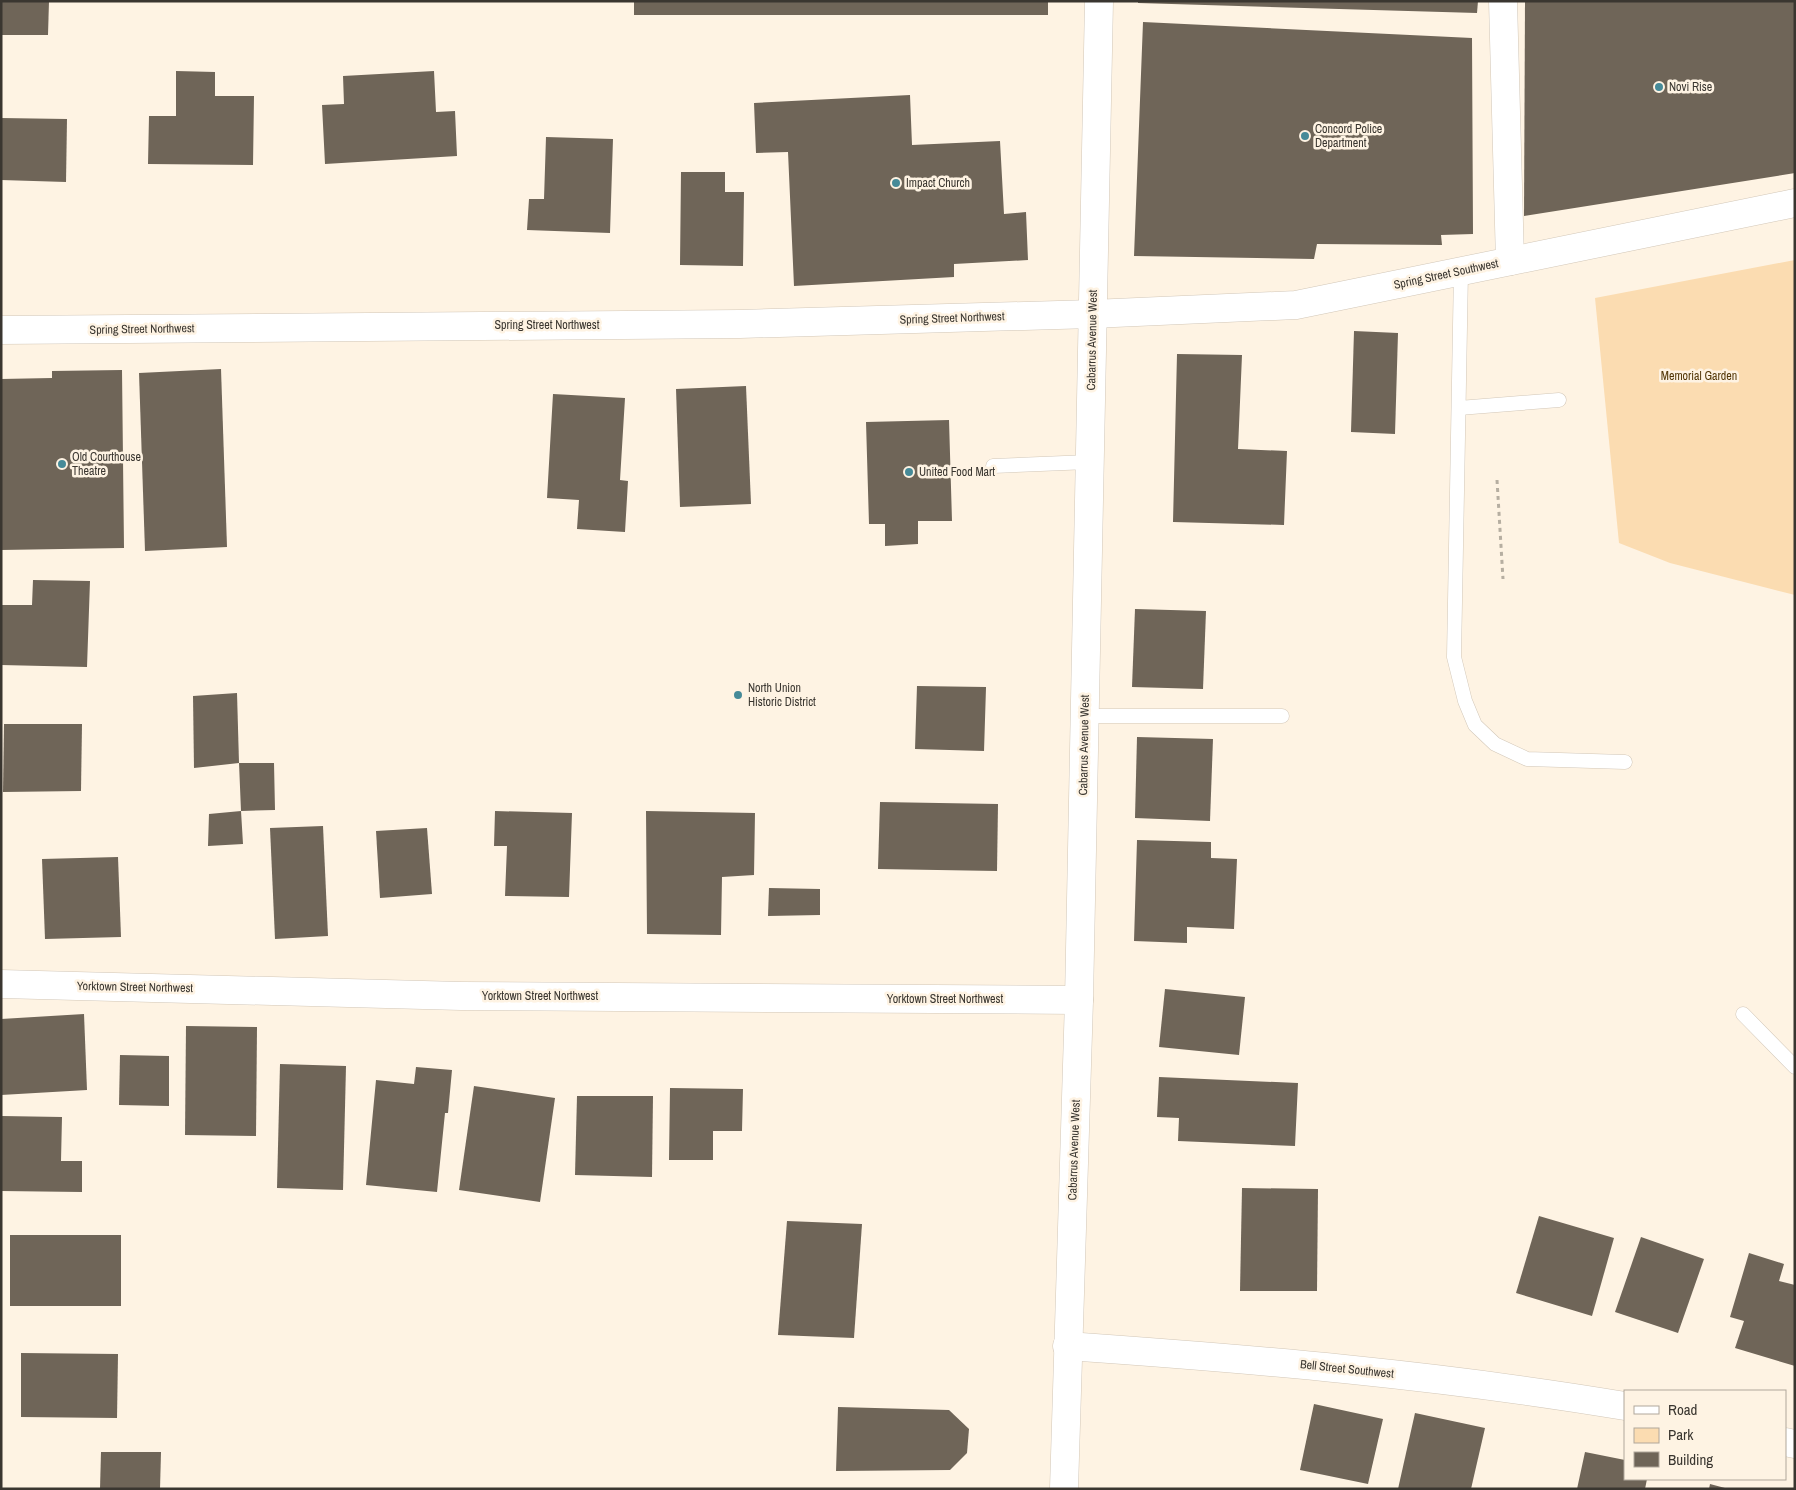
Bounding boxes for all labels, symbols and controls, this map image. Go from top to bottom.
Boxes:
place label: Novi Rise [1669,79,1712,95]
marker: Novi Rise [1653,81,1665,93]
place label: Concord Police Department [1315,121,1382,151]
marker: Concord Police Department [1299,130,1311,142]
place label: Impact Church [906,175,970,191]
marker: Impact Church [890,177,902,189]
street label: Spring Street Southwest [1392,255,1500,293]
street label: Cabarrus Avenue West [1083,289,1101,391]
street label: Spring Street Northwest [899,308,1005,328]
street label: Spring Street Northwest [494,317,600,333]
street label: Spring Street Northwest [89,320,195,338]
park label: Memorial Garden [1661,368,1737,384]
place label: Old Courthouse Theatre [72,449,141,479]
marker: Old Courthouse Theatre [56,458,68,470]
place label: United Food Mart [919,464,995,480]
marker: United Food Mart [903,466,915,478]
place label: North Union Historic District [748,680,816,710]
marker: North Union Historic District [732,689,744,701]
street label: Cabarrus Avenue West [1075,694,1093,796]
street label: Yorktown Street Northwest [77,978,194,996]
street label: Yorktown Street Northwest [482,988,598,1004]
street label: Yorktown Street Northwest [887,991,1003,1007]
street label: Cabarrus Avenue West [1064,1099,1084,1201]
street label: Bell Street Southwest [1299,1356,1395,1382]
legend [1624,1390,1786,1480]
text: Road [1668,1399,1697,1420]
text: Park [1668,1424,1694,1445]
text: Building [1668,1449,1713,1470]

